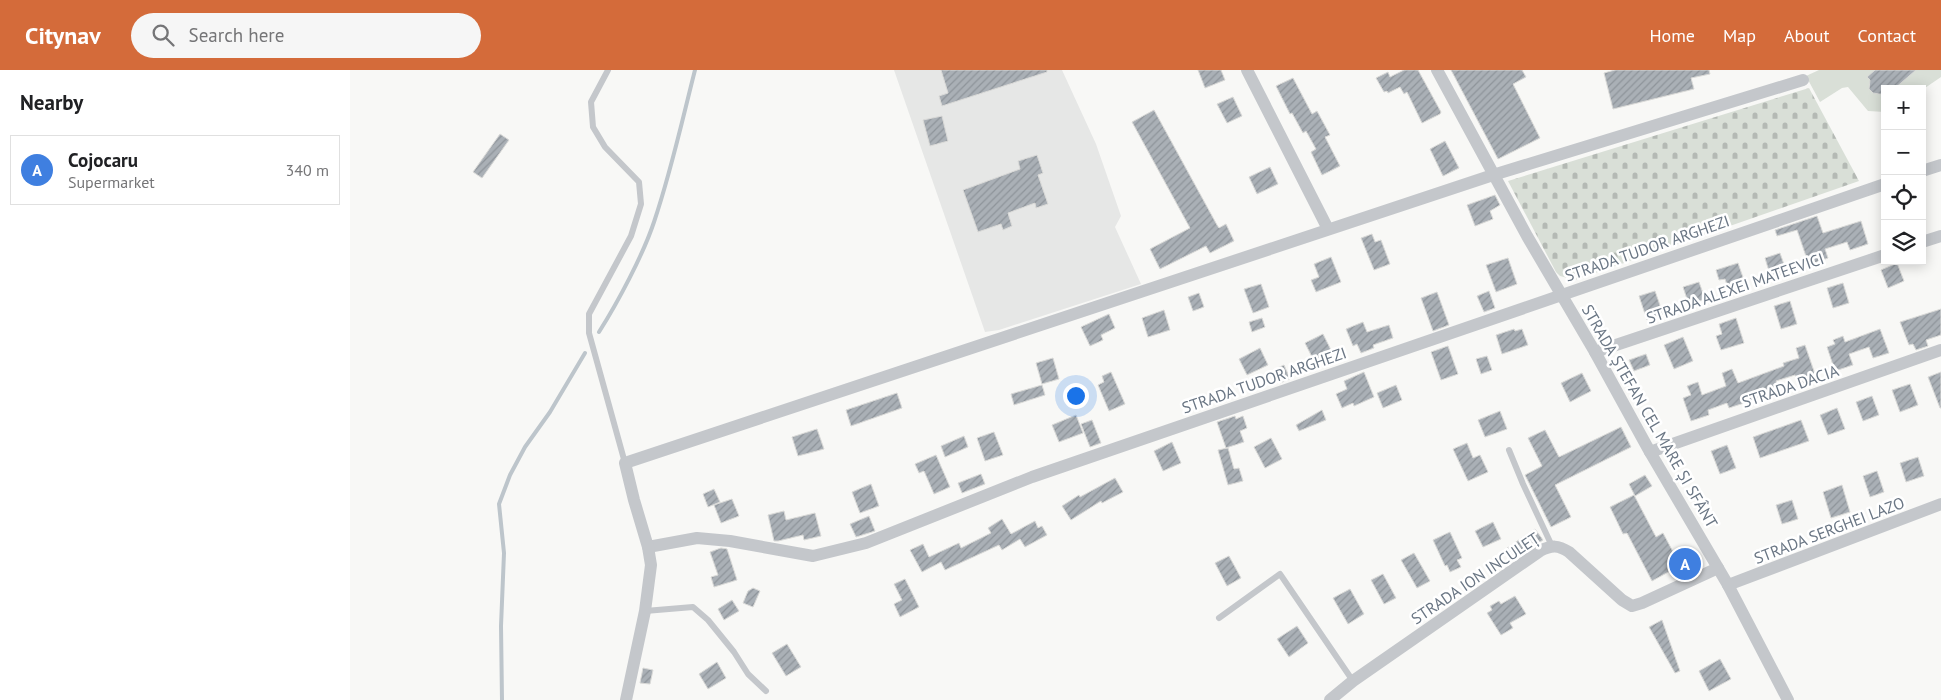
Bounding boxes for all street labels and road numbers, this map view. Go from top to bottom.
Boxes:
street label: STRADA TUDOR ARGHEZI [1562,210,1732,286]
street label: STRADA ALEXEI MATEEVICI [1644,248,1826,328]
street label: STRADA ȘTEFAN CEL MARE ȘI SFÂNT [1578,301,1722,531]
street label: STRADA TUDOR ARGHEZI [1179,342,1349,418]
street label: STRADA DACIA [1739,360,1842,412]
street label: STRADA SERGHEI LAZO [1751,492,1907,568]
street label: STRADA ION INCULEȚ [1407,528,1543,628]

